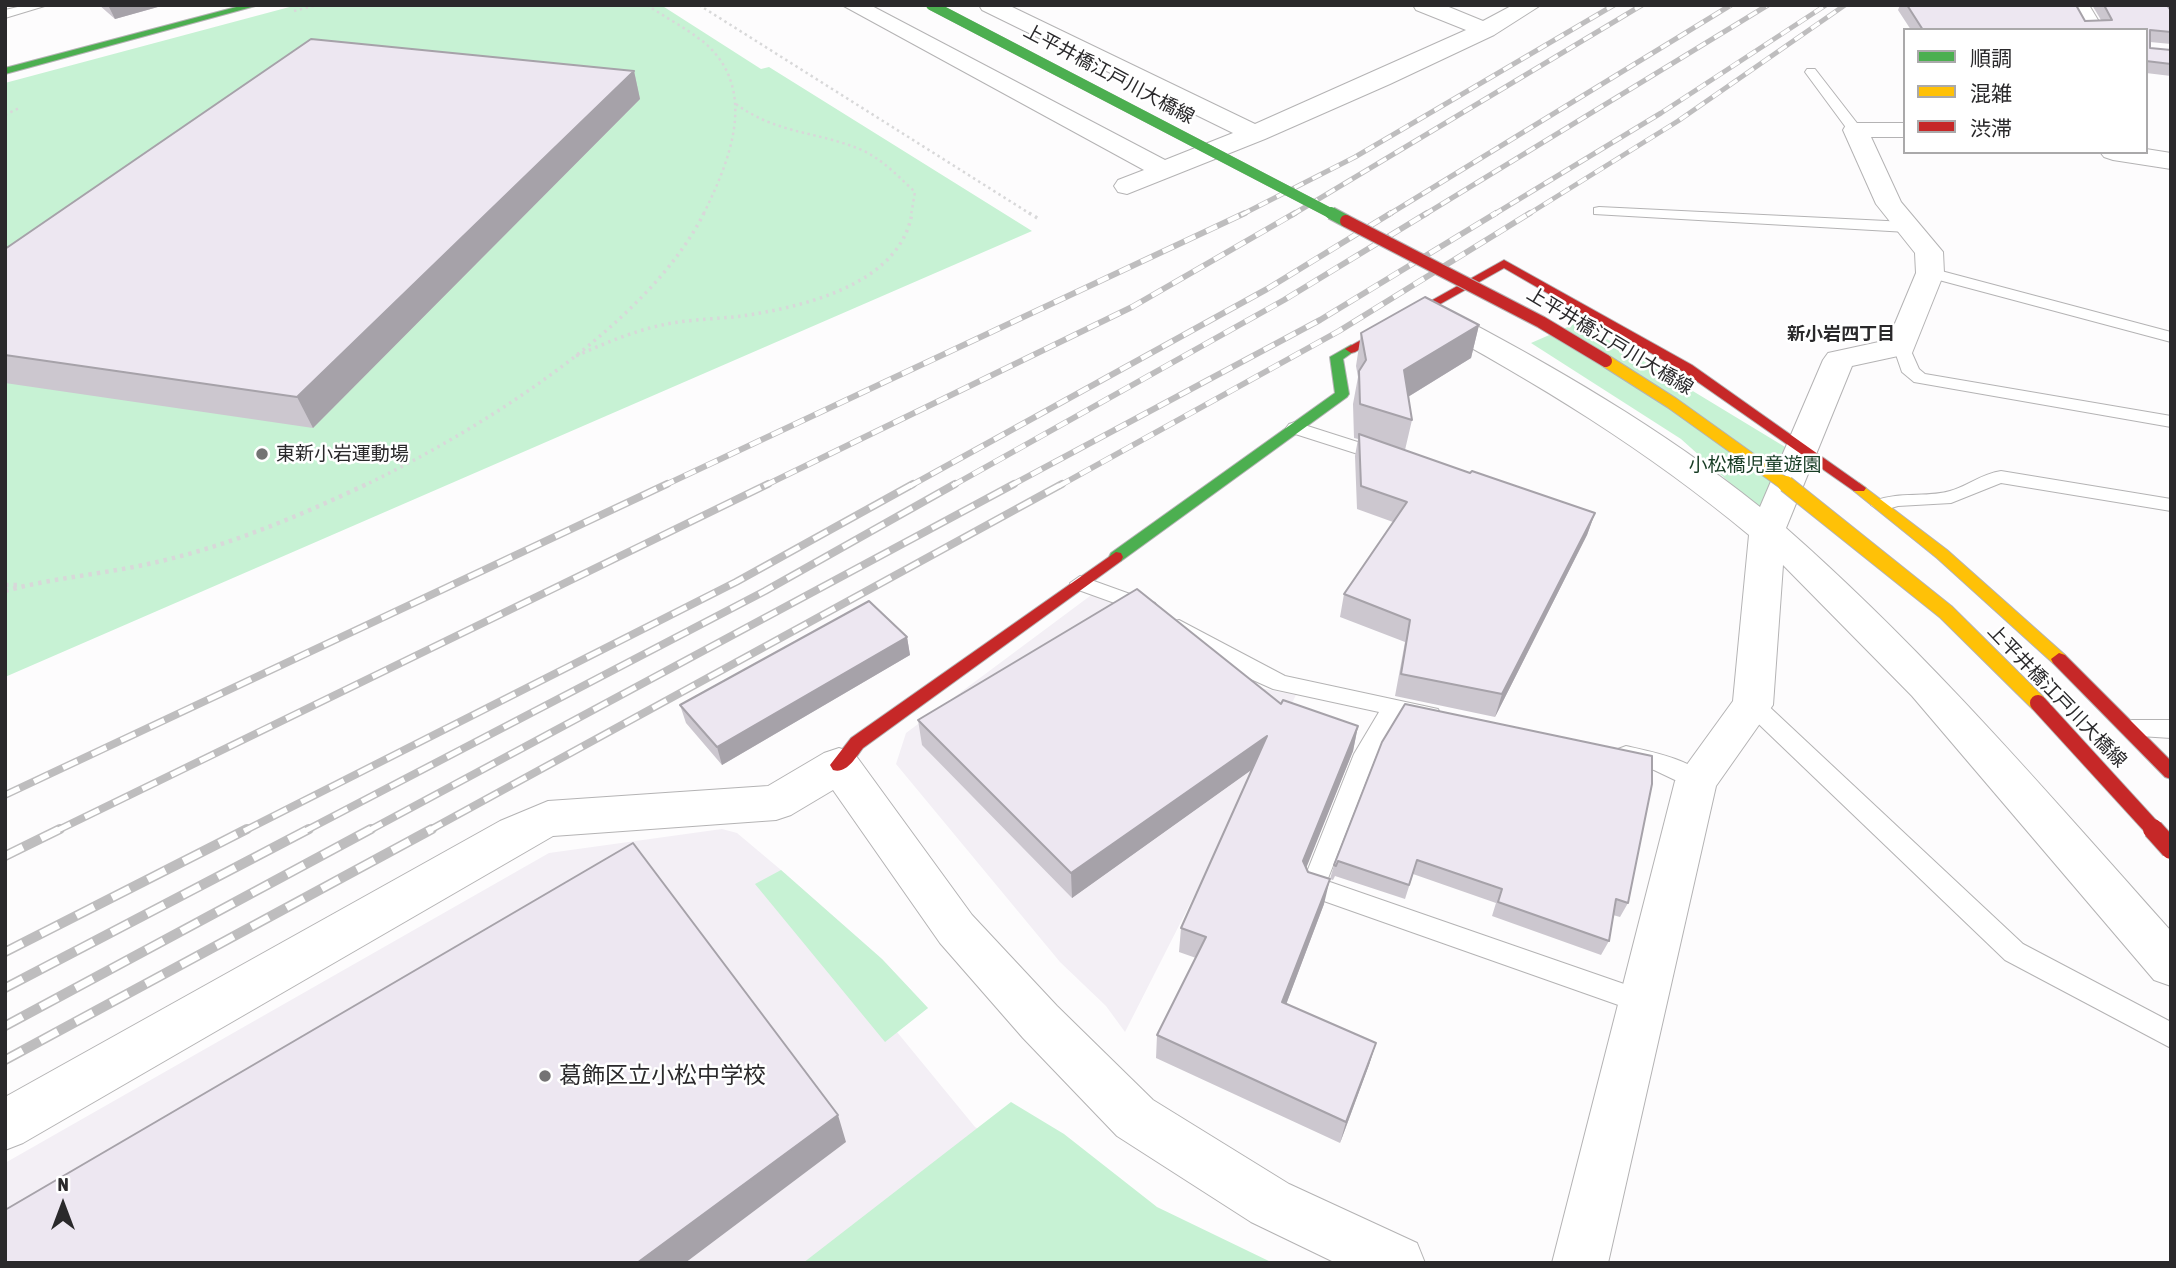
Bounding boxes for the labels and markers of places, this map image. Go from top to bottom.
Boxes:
place label: 東新小岩運動場 [276,443,409,465]
marker: 東新小岩運動場 [254,446,270,462]
place label: 葛飾区立小松中学校 [559,1062,766,1090]
marker: 葛飾区立小松中学校 [537,1068,553,1084]

